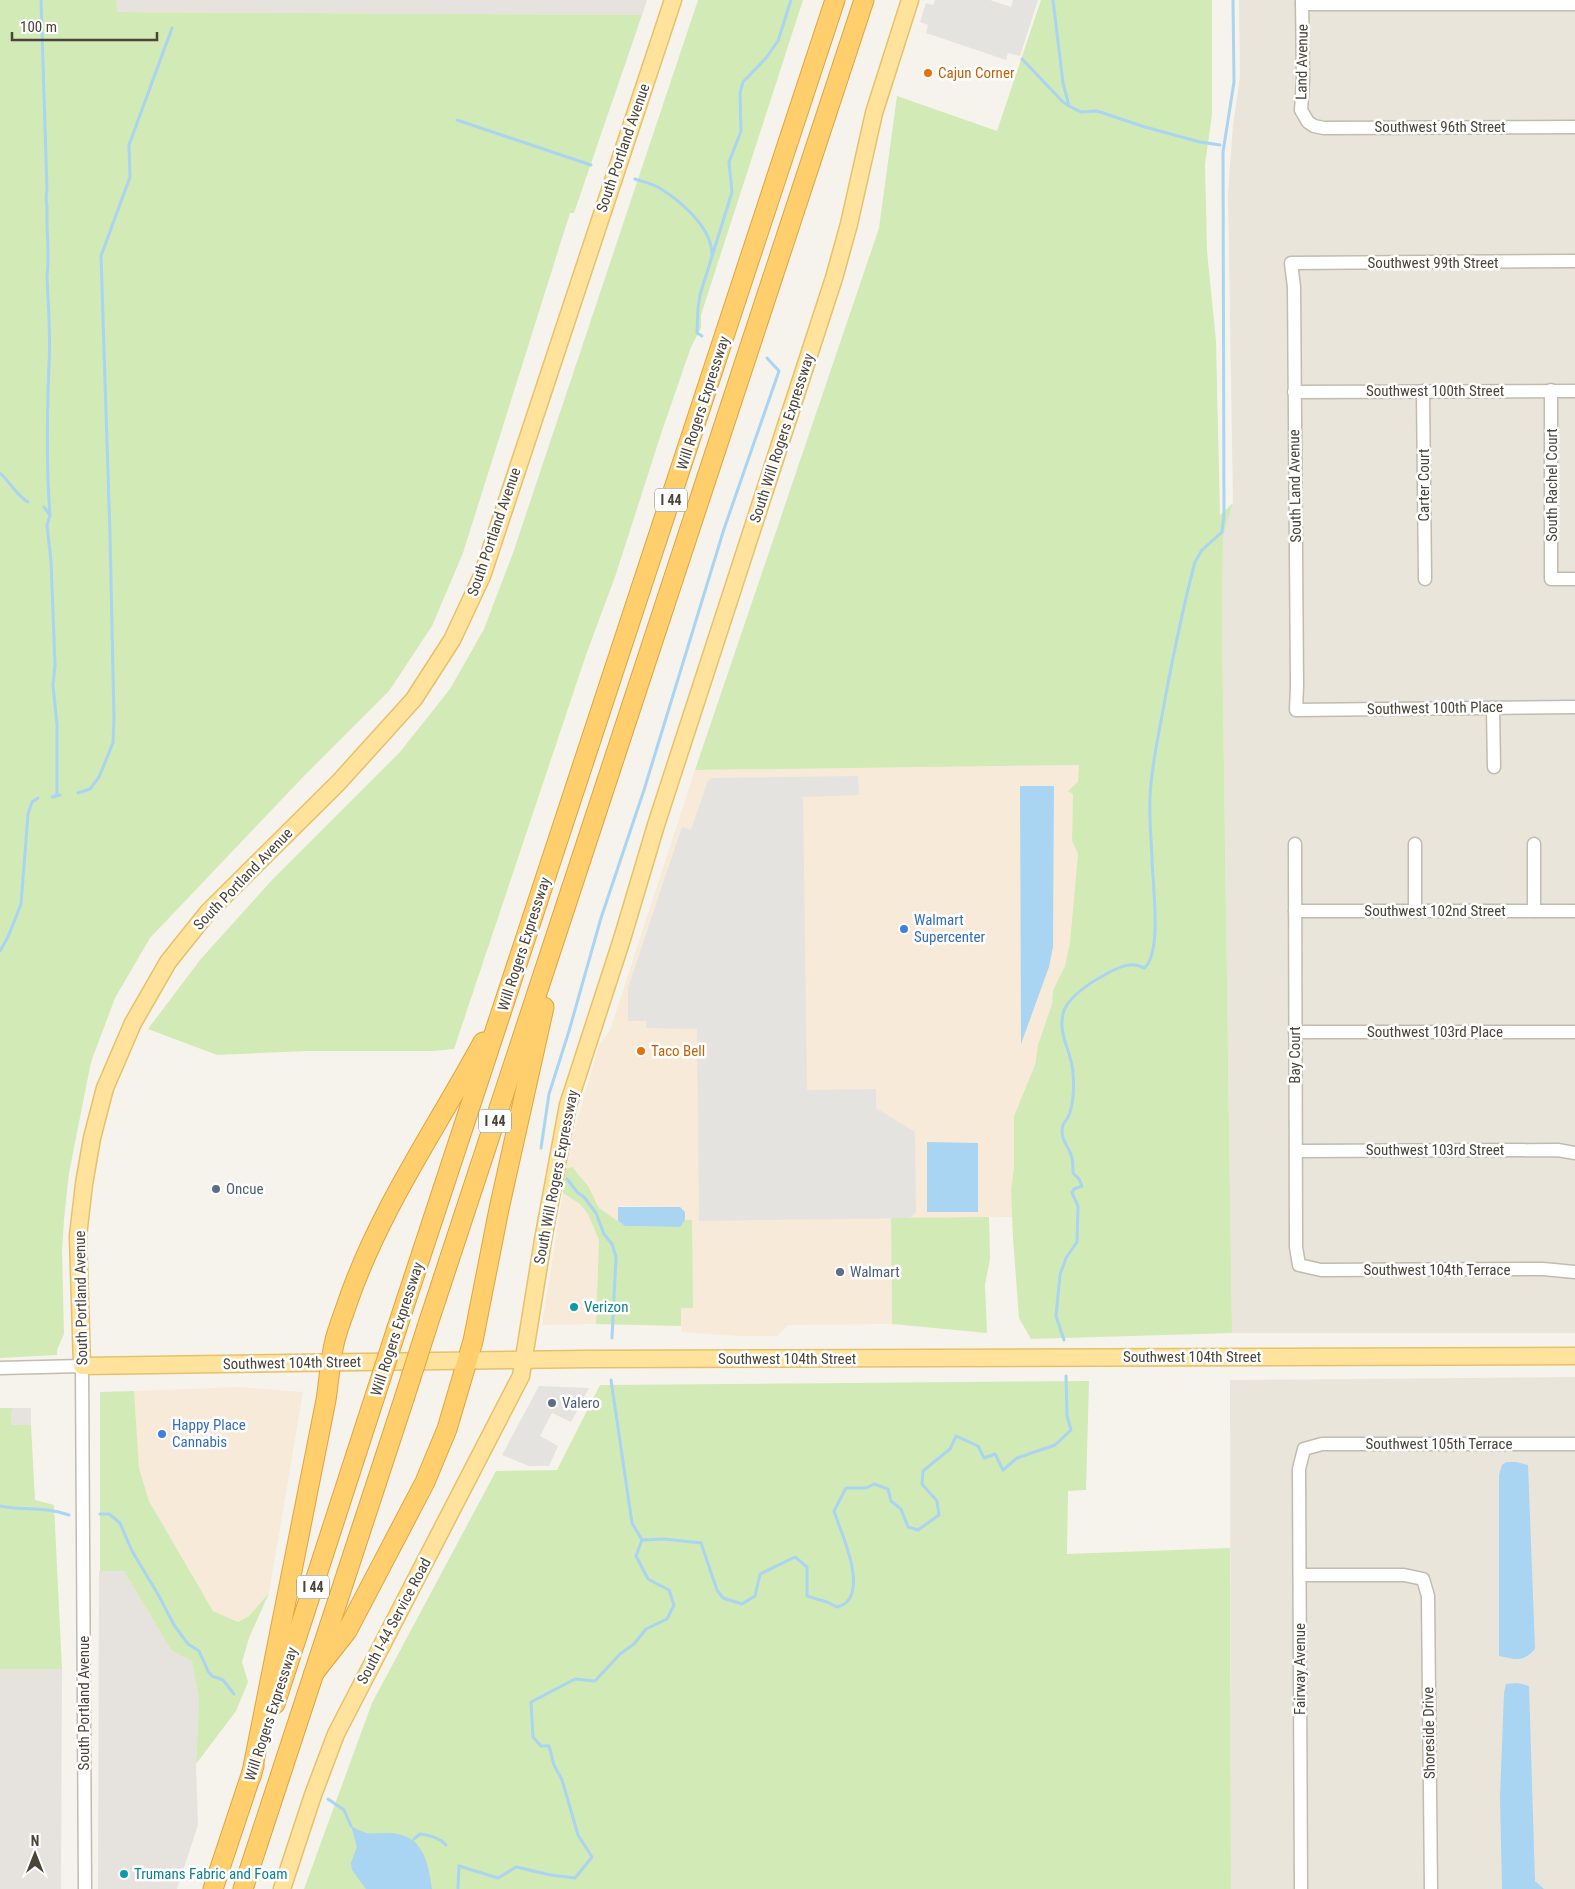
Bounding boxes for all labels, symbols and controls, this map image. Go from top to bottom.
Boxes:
scale bar [12,10,158,42]
text: 100 m [20,18,57,36]
street label: Land Avenue [1292,24,1312,100]
place label: Cajun Corner [938,64,1015,82]
marker: Cajun Corner [922,67,934,79]
street label: South Portland Avenue [593,81,653,215]
street label: Southwest 96th Street [1375,118,1505,136]
street label: Southwest 99th Street [1368,254,1498,272]
street label: Will Rogers Expressway [673,334,733,472]
street label: South Will Rogers Expressway [746,351,818,525]
street label: Southwest 100th Street [1366,382,1504,400]
street label: South Rachel Court [1543,428,1561,542]
street label: South Land Avenue [1285,429,1305,543]
street label: Carter Court [1415,449,1433,521]
street label: South Portland Avenue [464,465,524,599]
road number: I 44 [655,488,687,512]
street label: Southwest 100th Place [1367,698,1503,718]
street label: South Portland Avenue [190,824,296,934]
street label: Will Rogers Expressway [494,875,554,1013]
street label: Southwest 102nd Street [1364,902,1506,920]
place label: Walmart Supercenter [914,911,986,946]
marker: Walmart Supercenter [898,923,910,935]
street label: Southwest 103rd Place [1367,1023,1503,1041]
street label: Bay Court [1286,1026,1304,1084]
place label: Taco Bell [651,1042,705,1060]
marker: Taco Bell [635,1045,647,1057]
street label: South Will Rogers Expressway [530,1088,582,1266]
road number: I 44 [479,1110,511,1132]
street label: Southwest 103rd Street [1366,1141,1504,1159]
place label: Oncue [226,1180,264,1198]
marker: Oncue [210,1183,222,1195]
street label: South Portland Avenue [71,1230,91,1366]
street label: Will Rogers Expressway [367,1260,427,1398]
street label: Southwest 104th Terrace [1364,1261,1510,1279]
place label: Walmart [850,1263,900,1281]
marker: Walmart [834,1266,846,1278]
place label: Verizon [584,1298,628,1316]
marker: Verizon [568,1301,580,1313]
street label: Southwest 104th Street [1123,1348,1261,1366]
street label: Southwest 104th Street [718,1350,856,1368]
street label: Southwest 104th Street [223,1353,361,1373]
place label: Valero [562,1394,600,1412]
marker: Valero [546,1397,558,1409]
place label: Happy Place Cannabis [172,1416,246,1451]
marker: Happy Place Cannabis [156,1428,168,1440]
street label: Southwest 105th Terrace [1366,1435,1512,1453]
street label: South I-44 Service Road [353,1555,435,1687]
road number: I 44 [297,1575,329,1598]
street label: Fairway Avenue [1291,1623,1309,1715]
street label: South Portland Avenue [75,1636,93,1770]
street label: Will Rogers Expressway [241,1645,301,1783]
street label: Shoreside Drive [1419,1687,1439,1779]
north arrow [10,1829,60,1879]
text: N [31,1833,39,1849]
place label: Trumans Fabric and Foam [134,1865,287,1883]
marker: Trumans Fabric and Foam [118,1868,130,1880]

